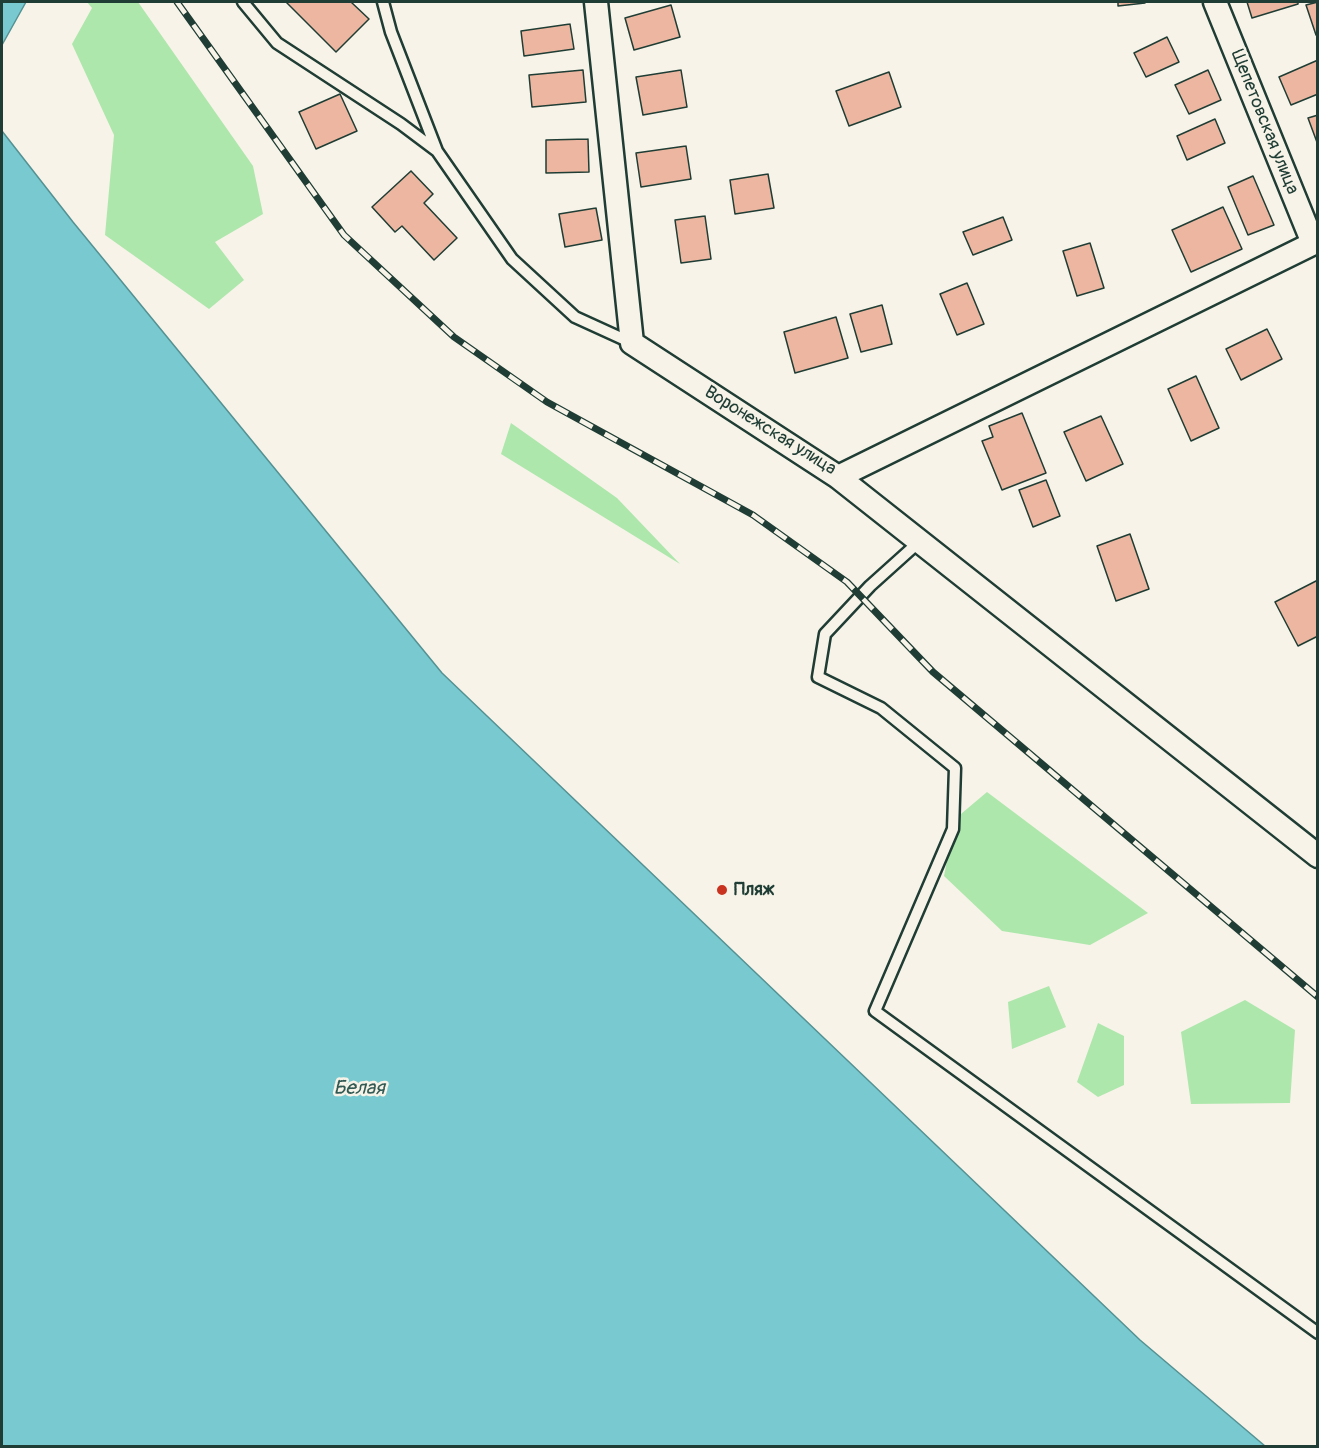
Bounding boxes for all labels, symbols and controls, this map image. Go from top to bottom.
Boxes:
street label: Щепетовская улица [1225,46,1303,198]
street label: Воронежская улица [700,382,840,480]
place label: Пляж [734,879,774,901]
marker: Пляж [715,883,729,897]
water label: Белая [333,1077,385,1101]

